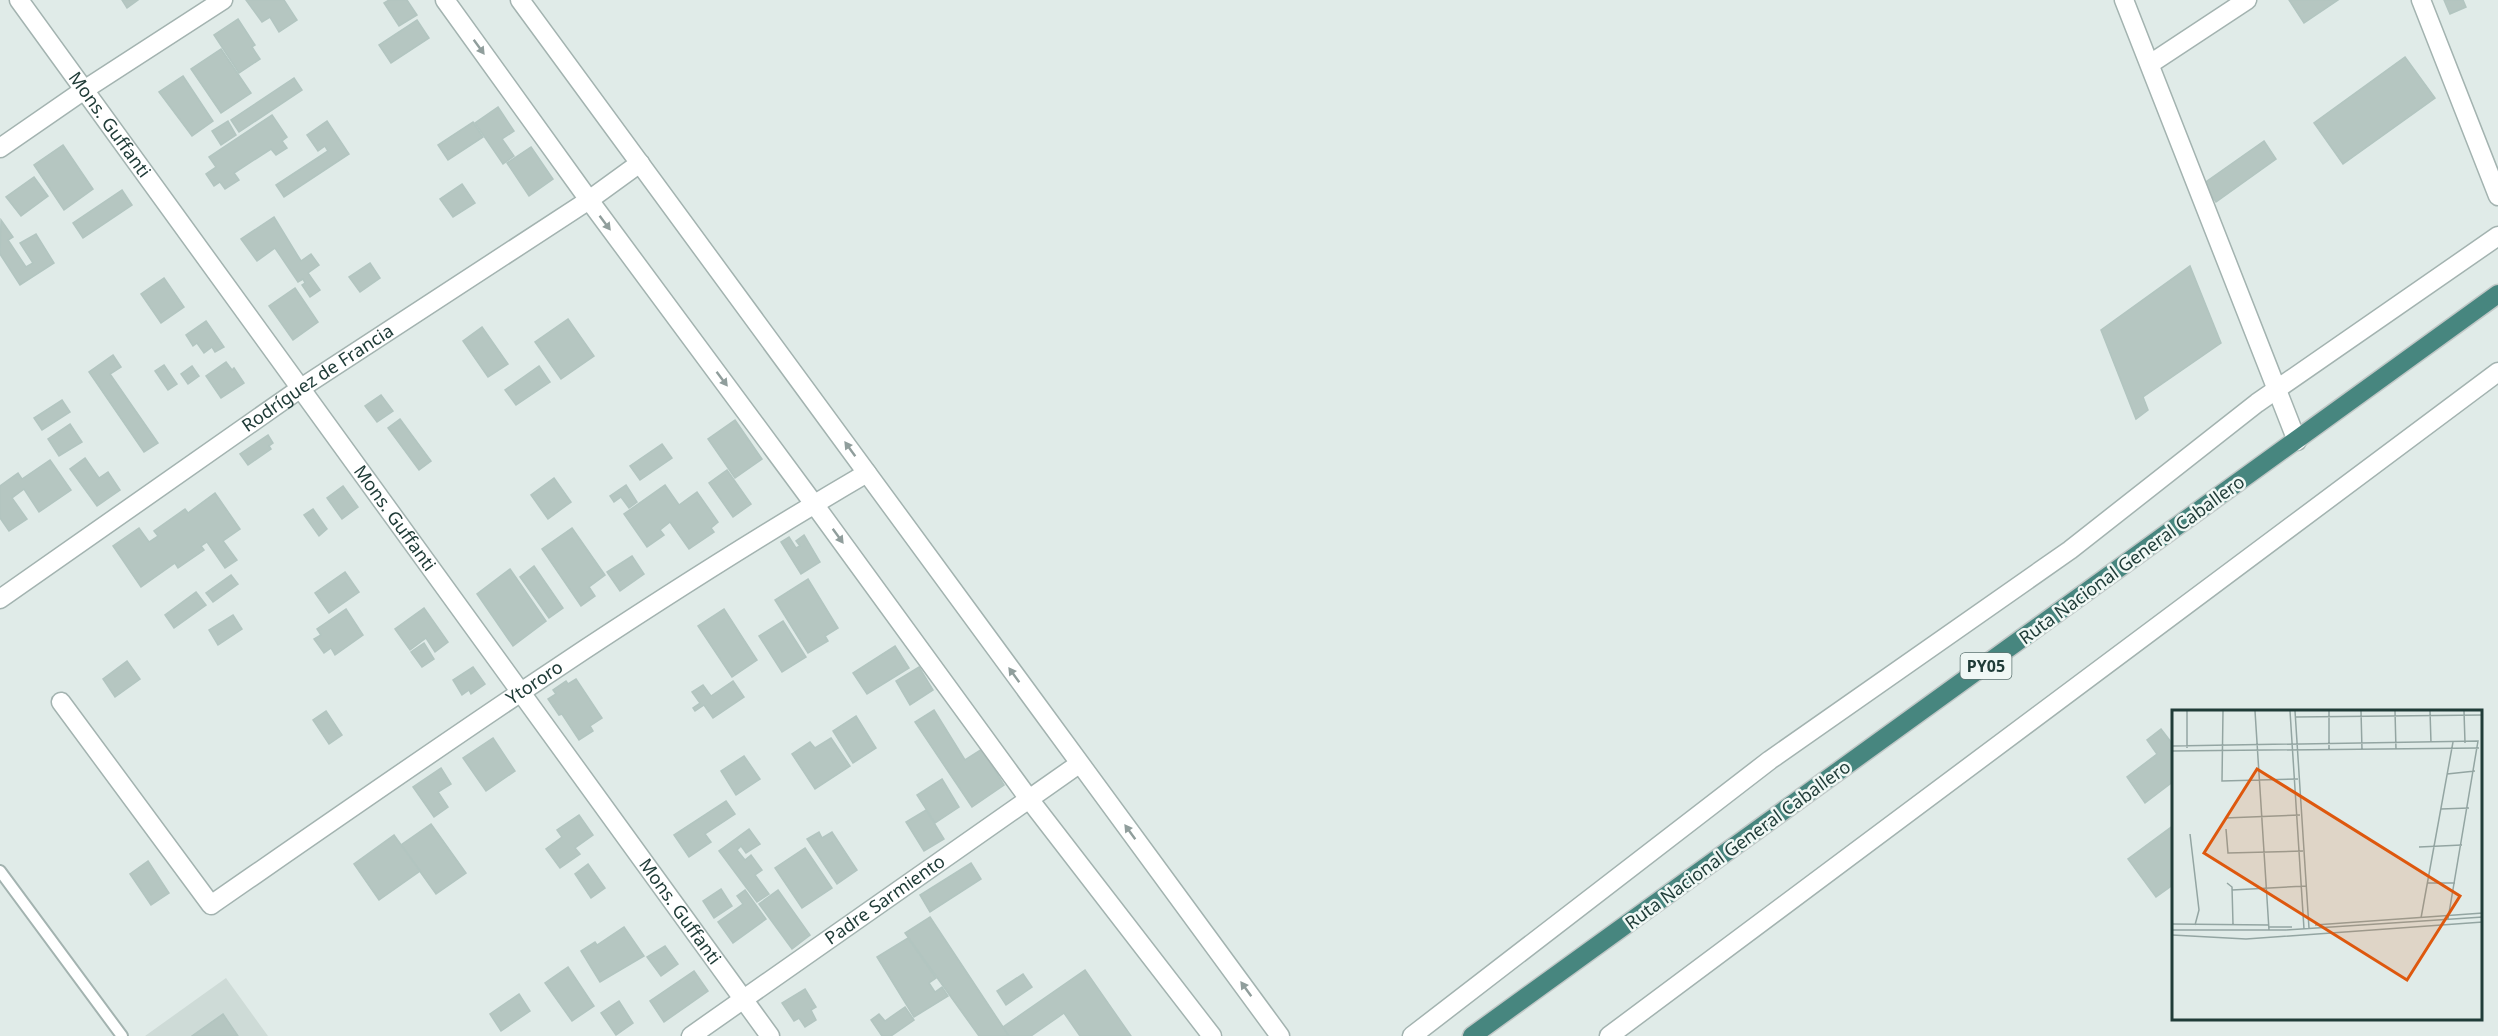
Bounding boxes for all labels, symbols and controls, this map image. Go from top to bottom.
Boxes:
one-way arrow [473,39,485,55]
street label: Mons. Guffanti [64,66,157,182]
one-way arrow [599,215,611,230]
street label: Rodríguez de Francia [237,318,398,437]
one-way arrow [715,372,727,387]
one-way arrow [844,442,856,458]
street label: Mons. Guffanti [349,460,442,575]
street label: Ruta Nacional General Caballero [2014,469,2249,649]
one-way arrow [832,527,844,543]
road number: PY05 [1960,653,2012,679]
street label: Ytororo [501,654,567,710]
one-way arrow [1009,667,1021,682]
inset map [2172,710,2483,1021]
street label: Ruta Nacional General Caballero [1620,754,1855,934]
one-way arrow [1124,825,1136,840]
street label: Padre Sarmiento [820,849,949,950]
street label: Mons. Guffanti [634,853,727,969]
one-way arrow [1239,981,1252,997]

